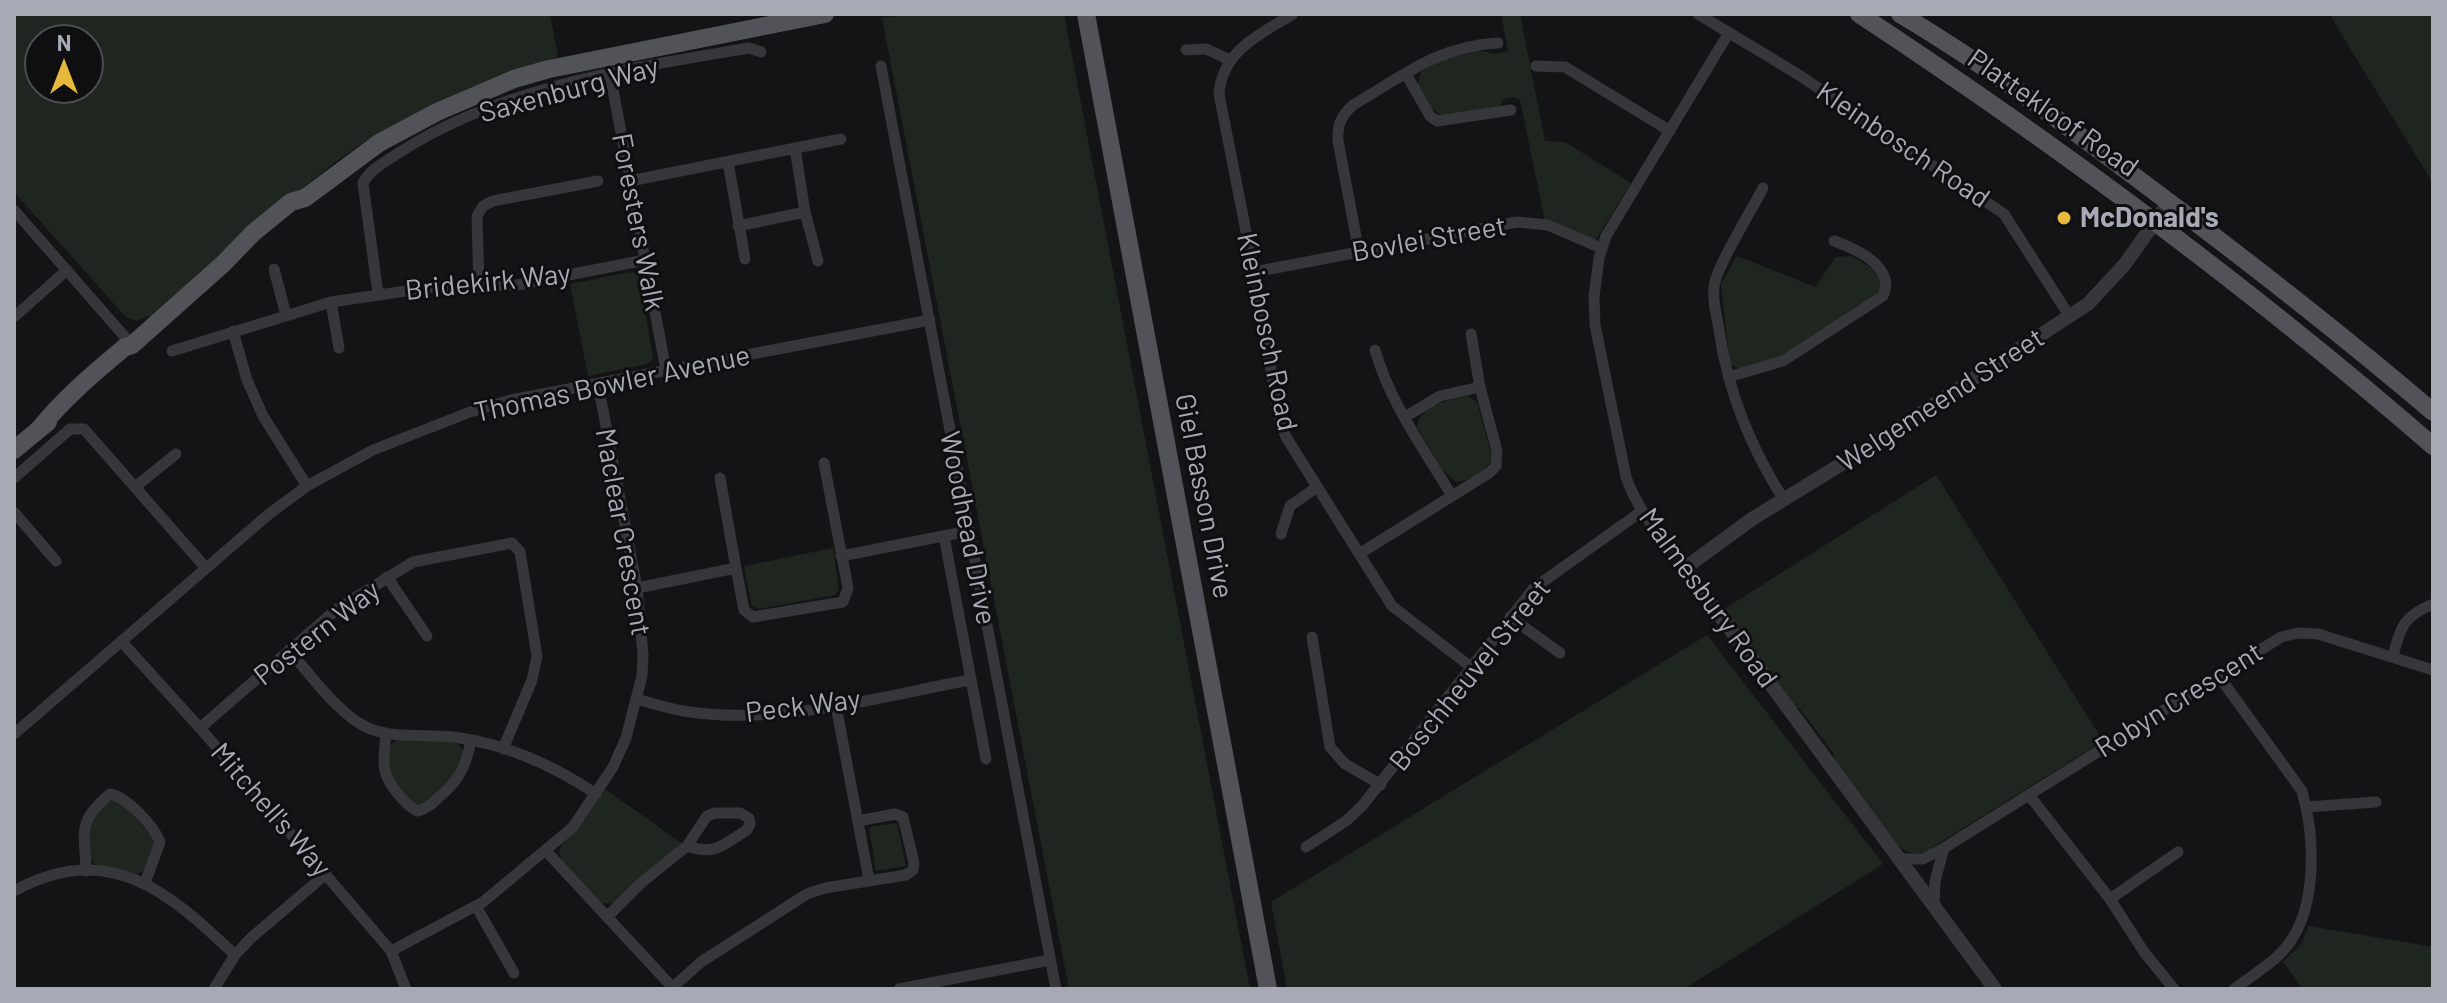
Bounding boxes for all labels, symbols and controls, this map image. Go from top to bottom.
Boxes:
north arrow [24,24,104,104]
text: N [57,29,71,55]
street label: Plattekloof Road [1961,42,2145,184]
street label: Saxenburg Way [476,50,662,130]
street label: Kleinbosch Road [1810,75,1996,215]
street label: Foresters Walk [604,130,672,314]
place label: McDonald's [2080,201,2219,235]
street label: Bovlei Street [1349,209,1509,269]
marker: McDonald's [2055,209,2073,227]
street label: Kleinbosch Road [1230,230,1304,434]
street label: Bridekirk Way [404,257,572,307]
street label: Welgemeend Street [1831,321,2051,479]
street label: Thomas Bowler Avenue [471,338,753,430]
street label: Giel Basson Drive [1168,391,1240,601]
street label: Maclear Crescent [588,426,658,638]
street label: Woodhead Drive [933,428,1003,628]
street label: Malmesbury Road [1632,502,1784,694]
street label: Boschheuvel Street [1382,572,1558,778]
street label: Postern Way [247,573,387,693]
street label: Robyn Crescent [2089,635,2269,765]
street label: Peck Way [744,682,862,730]
street label: Mitchell's Way [204,736,338,884]

